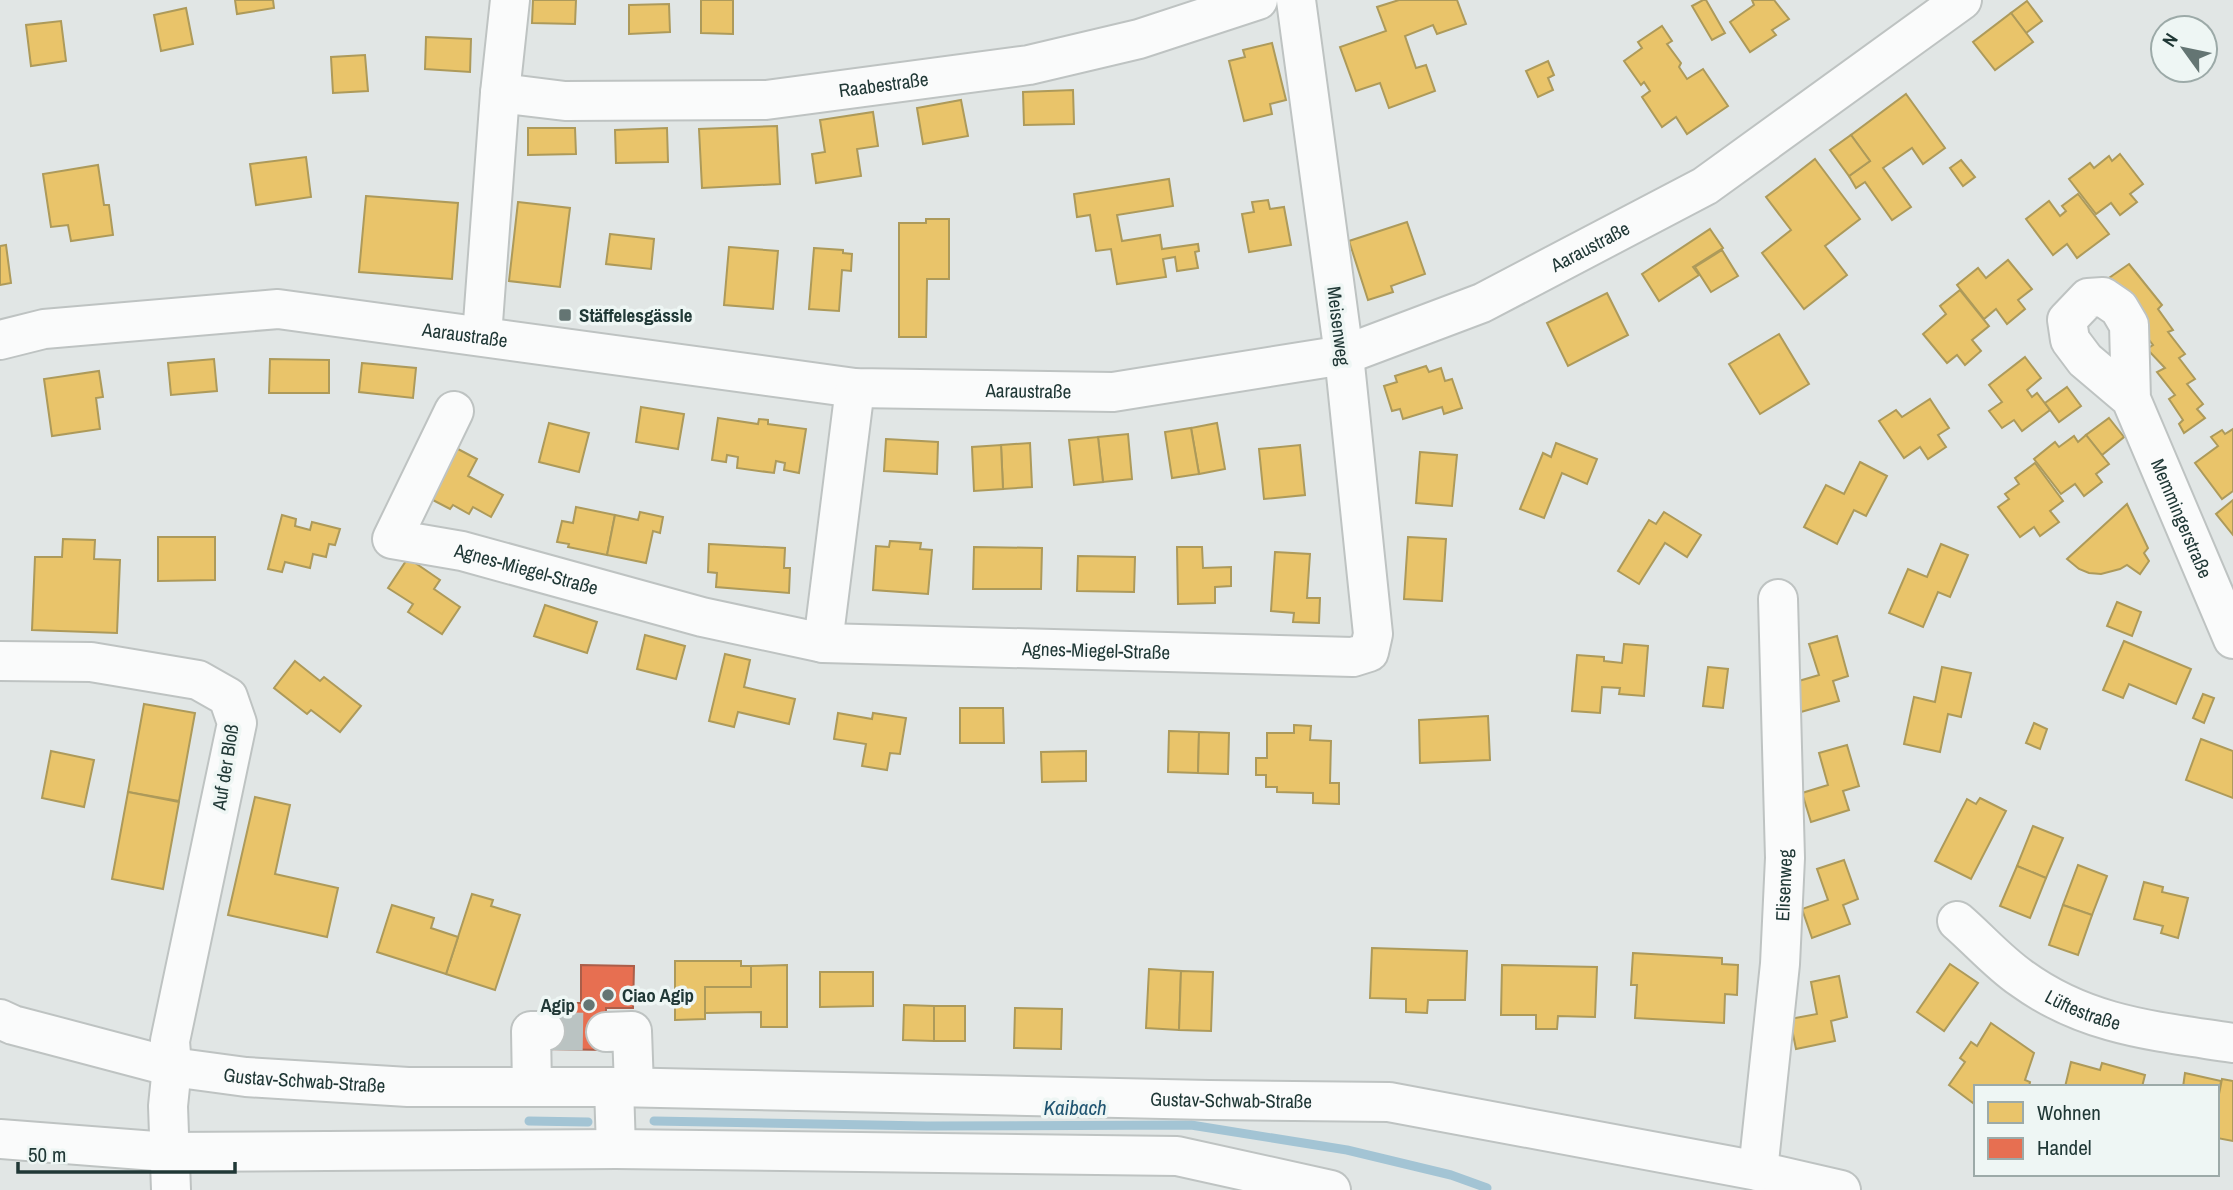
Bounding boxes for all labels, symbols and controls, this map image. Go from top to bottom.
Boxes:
north arrow [2149,14,2219,84]
text: N [2156,28,2184,52]
street label: Raabestraße [837,66,930,103]
street label: Aaraustraße [1545,215,1634,278]
street label: Meisenweg [1321,285,1357,367]
place label: Stäffelesgässle [579,302,693,328]
marker: Stäffelesgässle [557,307,573,323]
street label: Aaraustraße [420,316,509,353]
street label: Aaraustraße [984,377,1071,404]
street label: Memmingerstraße [2145,455,2219,582]
street label: Agnes-Miegel-Straße [452,537,601,601]
street label: Agnes-Miegel-Straße [1021,635,1170,665]
street label: Auf der Bloß [205,722,245,813]
street label: Elisenweg [1769,849,1798,922]
place label: Ciao Agip [622,982,694,1008]
street label: Lüftestraße [2041,983,2123,1036]
marker: Ciao Agip [600,987,616,1003]
place label: Agip [540,992,575,1018]
marker: Agip [581,997,597,1013]
street label: Gustav-Schwab-Straße [222,1061,386,1099]
legend [1974,1085,2219,1176]
street label: Gustav-Schwab-Straße [1150,1086,1312,1114]
water label: Kaibach [1043,1093,1107,1122]
text: Wohnen [2037,1098,2101,1127]
scale bar [18,1130,234,1174]
text: Handel [2037,1133,2092,1162]
text: 50 m [28,1140,66,1169]

